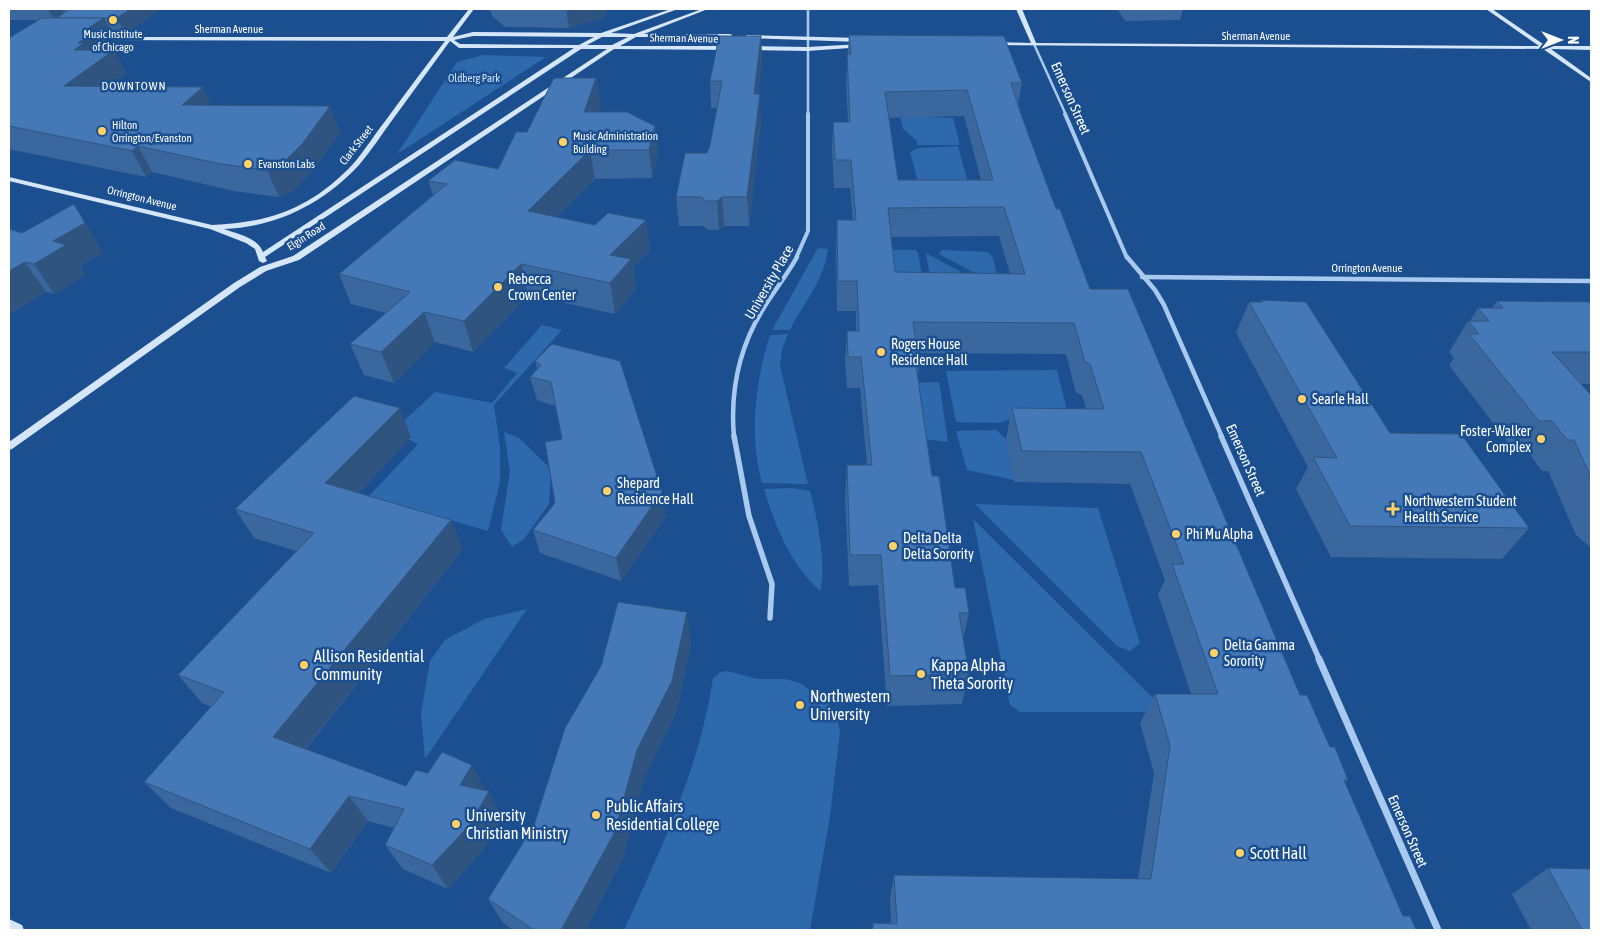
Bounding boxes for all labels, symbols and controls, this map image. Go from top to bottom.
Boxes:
marker: Music Institute of Chicago [107,14,119,26]
north arrow [1535,15,1585,65]
street label: Sherman Avenue [195,23,263,35]
place label: Music Institute of Chicago [84,28,142,53]
street label: Sherman Avenue [1222,30,1290,42]
street label: Sherman Avenue [650,31,718,45]
text: N [1565,36,1581,44]
street label: Emerson Street [1048,59,1094,137]
park label: Oldberg Park [448,72,500,84]
district label: DOWNTOWN [101,79,167,93]
place label: Hilton Orrington/Evanston [112,119,192,144]
street label: Clark Street [337,123,375,167]
marker: Hilton Orrington/Evanston [96,125,108,137]
place label: Music Administration Building [573,130,658,155]
marker: Music Administration Building [557,136,569,148]
marker: Evanston Labs [242,158,254,170]
place label: Evanston Labs [258,158,315,170]
street label: Orrington Avenue [106,184,178,212]
street label: Elgin Road [285,220,327,252]
street label: University Place [741,242,797,322]
street label: Orrington Avenue [1331,262,1403,274]
place label: Rebecca Crown Center [508,271,577,303]
marker: Rebecca Crown Center [492,281,504,293]
place label: Rogers House Residence Hall [891,336,968,368]
marker: Rogers House Residence Hall [875,346,887,358]
place label: Searle Hall [1312,391,1369,407]
marker: Searle Hall [1296,393,1308,405]
street label: Emerson Street [1223,421,1269,499]
place label: Foster-Walker Complex [1460,423,1532,455]
marker: Foster-Walker Complex [1535,433,1547,445]
place label: Shepard Residence Hall [617,475,694,507]
marker: Shepard Residence Hall [601,485,613,497]
place label: Northwestern Student Health Service [1404,493,1517,525]
marker: Northwestern Student Health Service [1386,502,1400,516]
place label: Phi Mu Alpha [1186,526,1253,542]
marker: Phi Mu Alpha [1170,528,1182,540]
place label: Delta Delta Delta Sorority [903,530,974,562]
marker: Delta Delta Delta Sorority [887,540,899,552]
place label: Delta Gamma Sorority [1224,637,1295,669]
place label: Allison Residential Community [314,647,425,684]
marker: Delta Gamma Sorority [1208,647,1220,659]
place label: Kappa Alpha Theta Sorority [931,656,1013,693]
marker: Allison Residential Community [298,659,310,671]
marker: Kappa Alpha Theta Sorority [915,668,927,680]
place label: Northwestern University [810,687,890,724]
marker: Northwestern University [794,699,806,711]
street label: Emerson Street [1385,792,1431,870]
place label: Public Affairs Residential College [606,797,720,834]
place label: University Christian Ministry [466,806,569,843]
marker: Public Affairs Residential College [590,809,602,821]
marker: University Christian Ministry [450,818,462,830]
place label: Scott Hall [1250,844,1308,862]
marker: Scott Hall [1234,847,1246,859]

